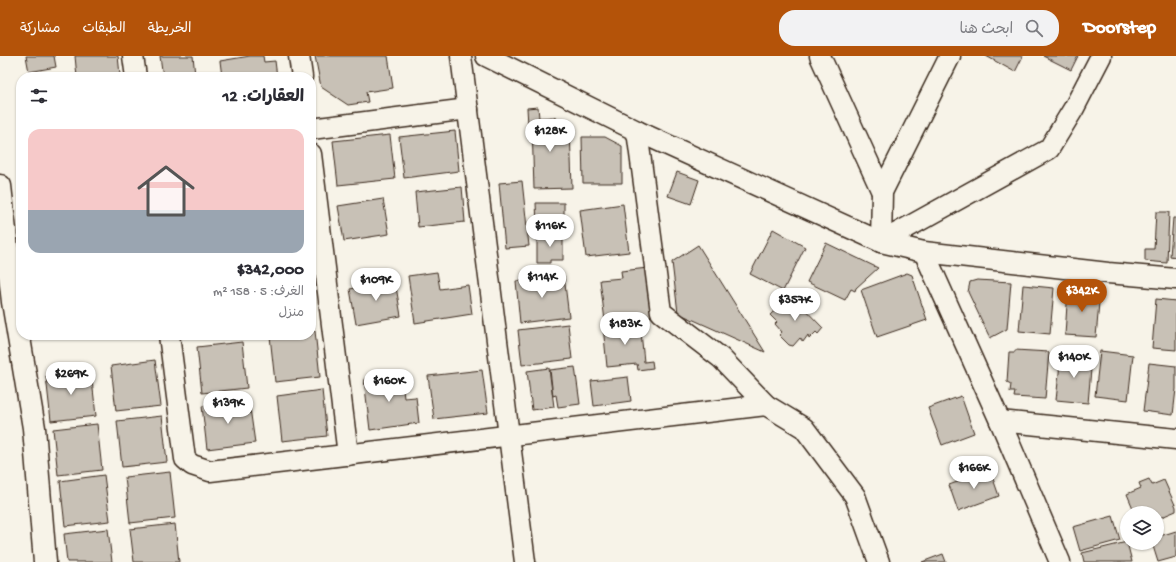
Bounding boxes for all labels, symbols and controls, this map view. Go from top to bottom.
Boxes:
search box [779,10,1059,46]
icon: search [1023,17,1045,39]
text: Doorstep [1083,17,1156,40]
text: مشاركة [20,21,60,38]
text: الطبقات [82,21,126,38]
text: الخريطة [148,21,191,38]
text: ابحث هنا [960,21,1013,39]
icon: filters [28,85,50,107]
text: العقارات: 12 [222,88,304,108]
pin: $128K [522,119,578,153]
text: $128K [534,124,566,139]
icon: home [130,155,202,227]
pin: $116K [522,214,578,248]
text: $116K [535,219,565,234]
text: $342,000 [237,261,304,281]
pin: $114K [514,265,570,299]
pin: $109K [348,268,404,302]
text: $114K [527,270,557,285]
text: $109K [360,273,392,288]
pin: $342K [1054,279,1110,313]
text: $342K [1066,284,1098,299]
text: الغرف: 5 · 158 m² [213,285,304,300]
pin: $357K [767,288,823,322]
text: $357K [778,293,812,308]
text: منزل [278,306,304,321]
pin: $183K [597,312,653,346]
text: $183K [609,317,641,332]
pin: $140K [1046,345,1102,379]
text: $140K [1058,350,1090,365]
pin: $269K [43,362,99,396]
text: $269K [55,367,87,382]
pin: $160K [361,369,417,403]
text: $160K [373,374,405,389]
pin: $139K [200,391,256,425]
text: $139K [212,396,244,411]
pin: $166K [946,456,1002,490]
text: $166K [958,461,990,476]
map controls [1120,506,1164,550]
button: layers [1120,506,1164,550]

